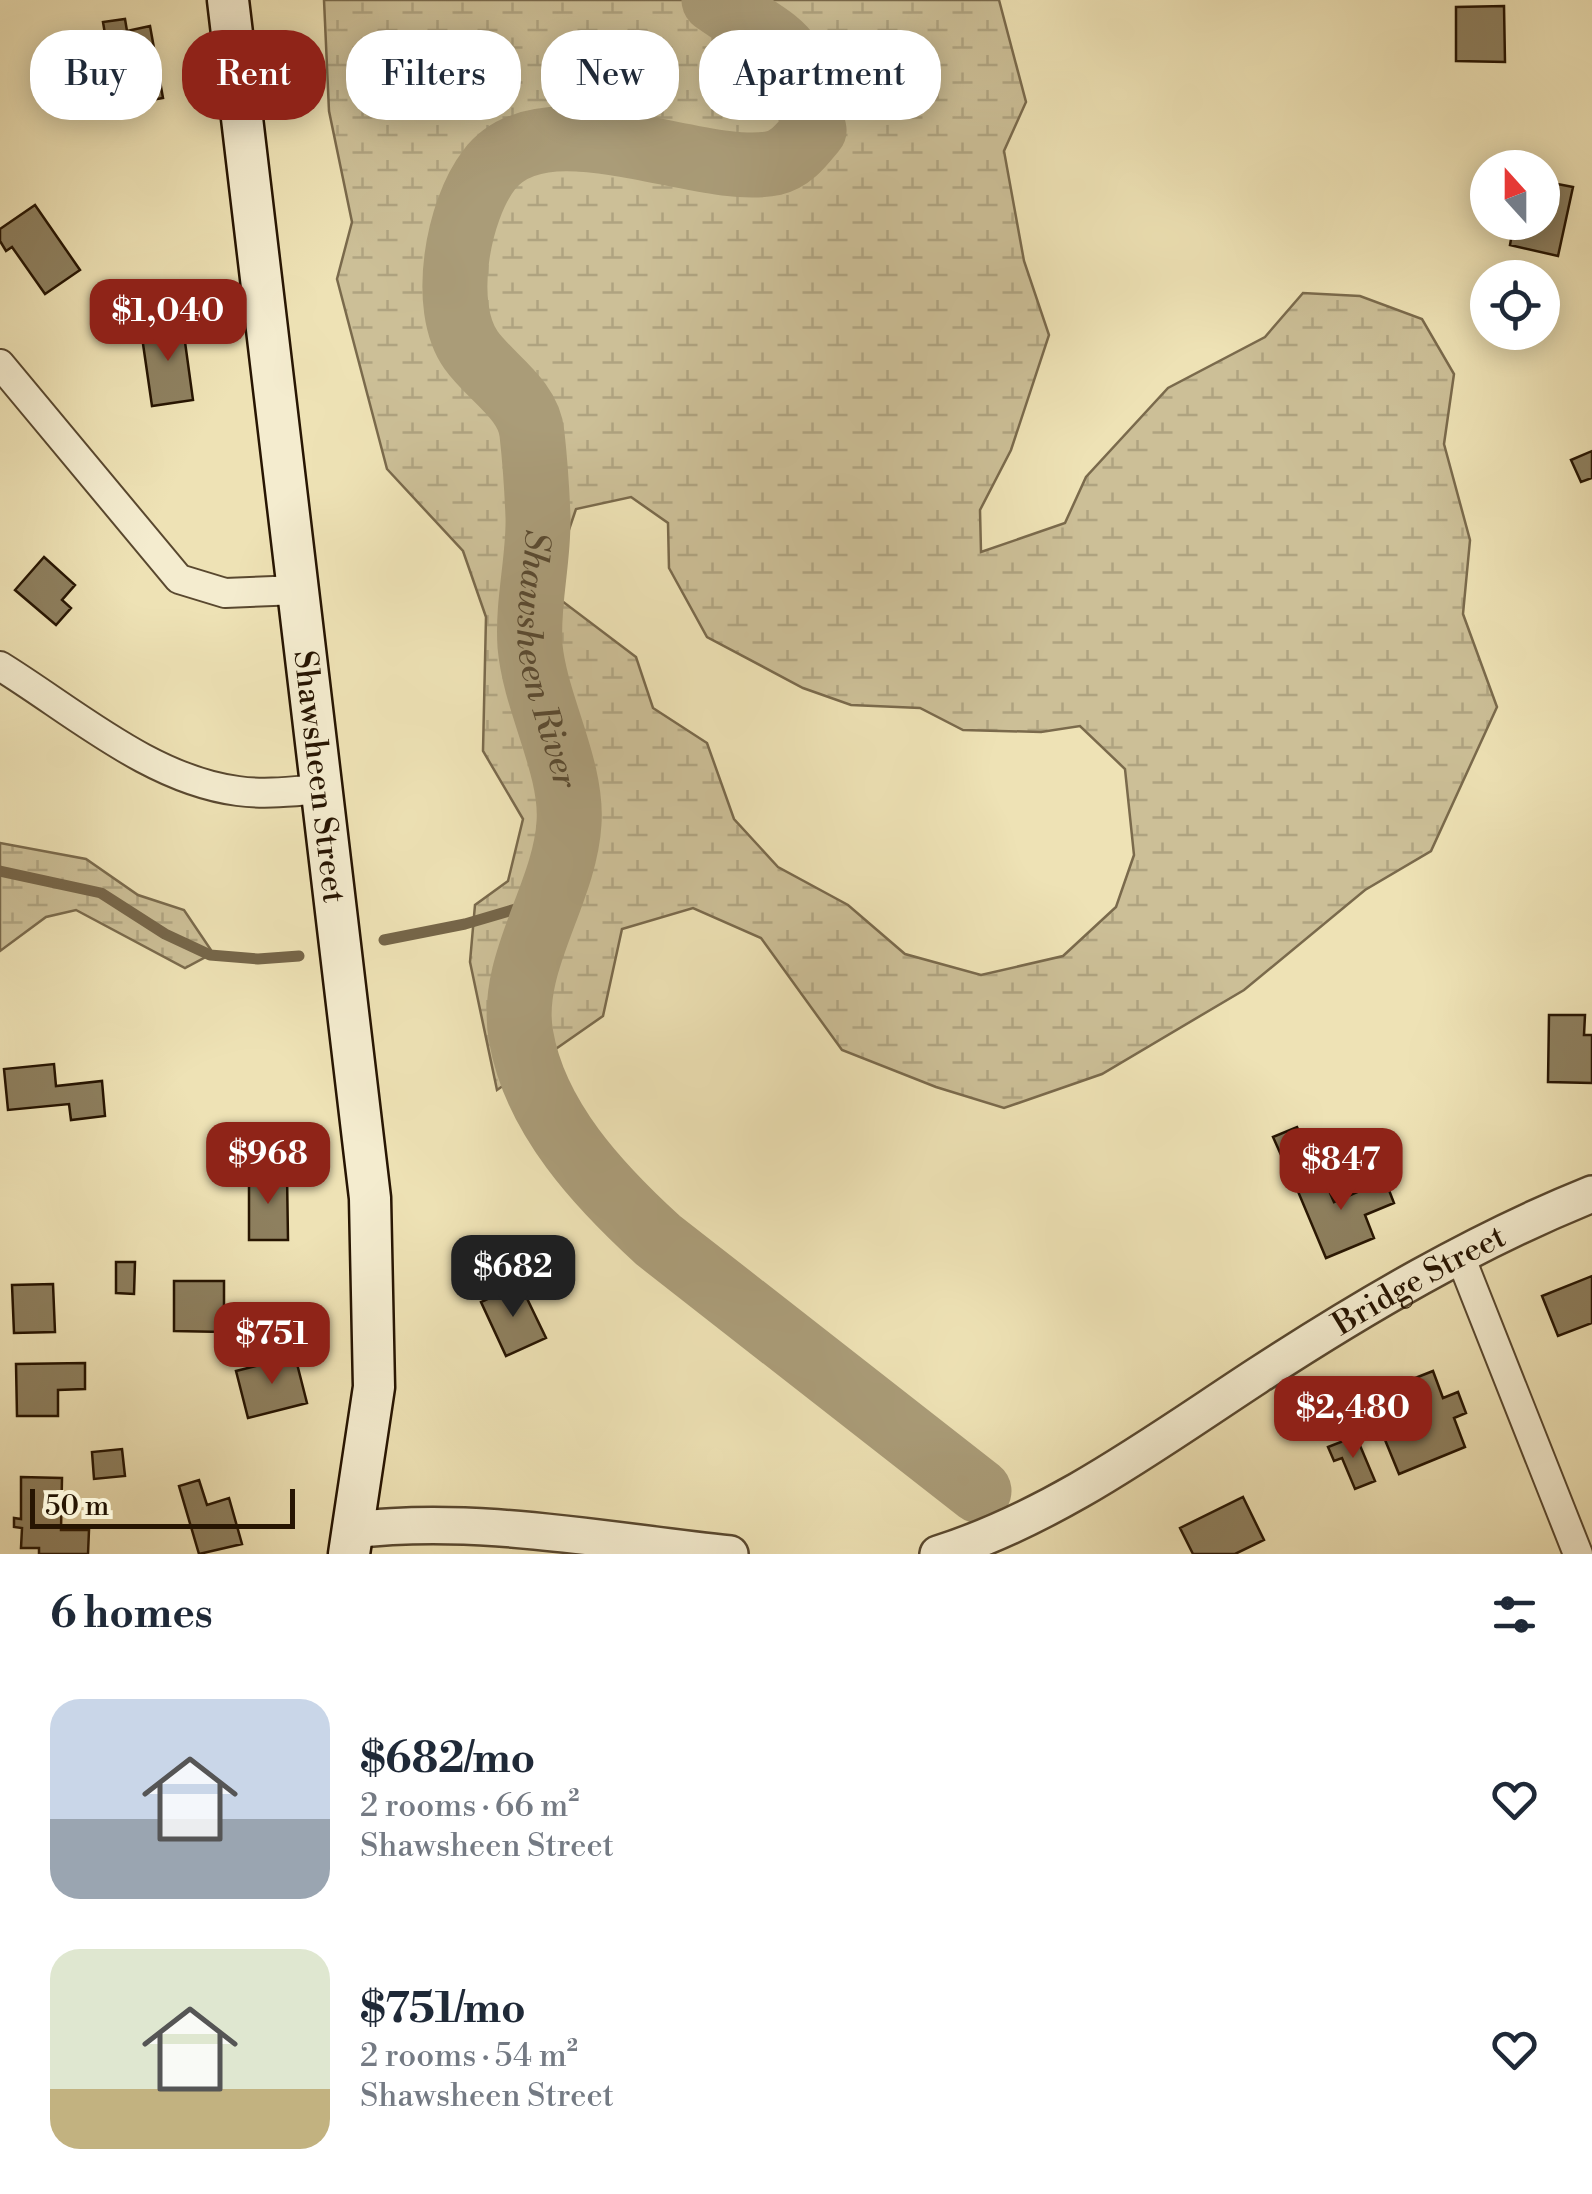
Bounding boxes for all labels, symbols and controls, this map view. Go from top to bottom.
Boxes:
chip: Buy [30,30,162,120]
chip: Rent [182,30,326,120]
chip: Filters [346,30,521,120]
chip: New [541,30,679,120]
chip: Apartment [699,30,941,120]
north arrow [1470,150,1560,240]
map controls [1470,150,1560,350]
button: locate [1470,260,1560,350]
pin: $1,040 [87,279,249,364]
text: $1,040 [112,291,224,331]
water label: Shawsheen River [506,529,587,793]
street label: Shawsheen Street [284,648,354,905]
pin: $968 [209,1122,327,1207]
pin: $847 [1282,1128,1400,1213]
text: $968 [228,1134,308,1174]
text: $847 [1302,1140,1380,1180]
street label: Bridge Street [1325,1217,1512,1345]
pin: $682 [454,1235,572,1320]
text: $682 [473,1247,553,1287]
pin: $751 [213,1302,331,1387]
text: $751 [236,1314,308,1354]
pin: $2,480 [1272,1376,1434,1461]
text: $2,480 [1296,1388,1410,1428]
scale bar [30,1484,295,1528]
text: 50 m [45,1489,109,1524]
icon: filters [1487,1587,1542,1642]
text: 6 homes [50,1588,213,1641]
text: $682/mo [360,1733,535,1786]
icon: home [130,1739,250,1859]
icon: heart [1487,1772,1542,1827]
text: 2 rooms · 66 m² [360,1786,579,1826]
text: Shawsheen Street [360,1826,614,1866]
text: $751/mo [360,1983,526,2036]
icon: home [130,1989,250,2109]
icon: heart [1487,2022,1542,2077]
text: 2 rooms · 54 m² [360,2036,578,2076]
text: Shawsheen Street [360,2076,614,2116]

